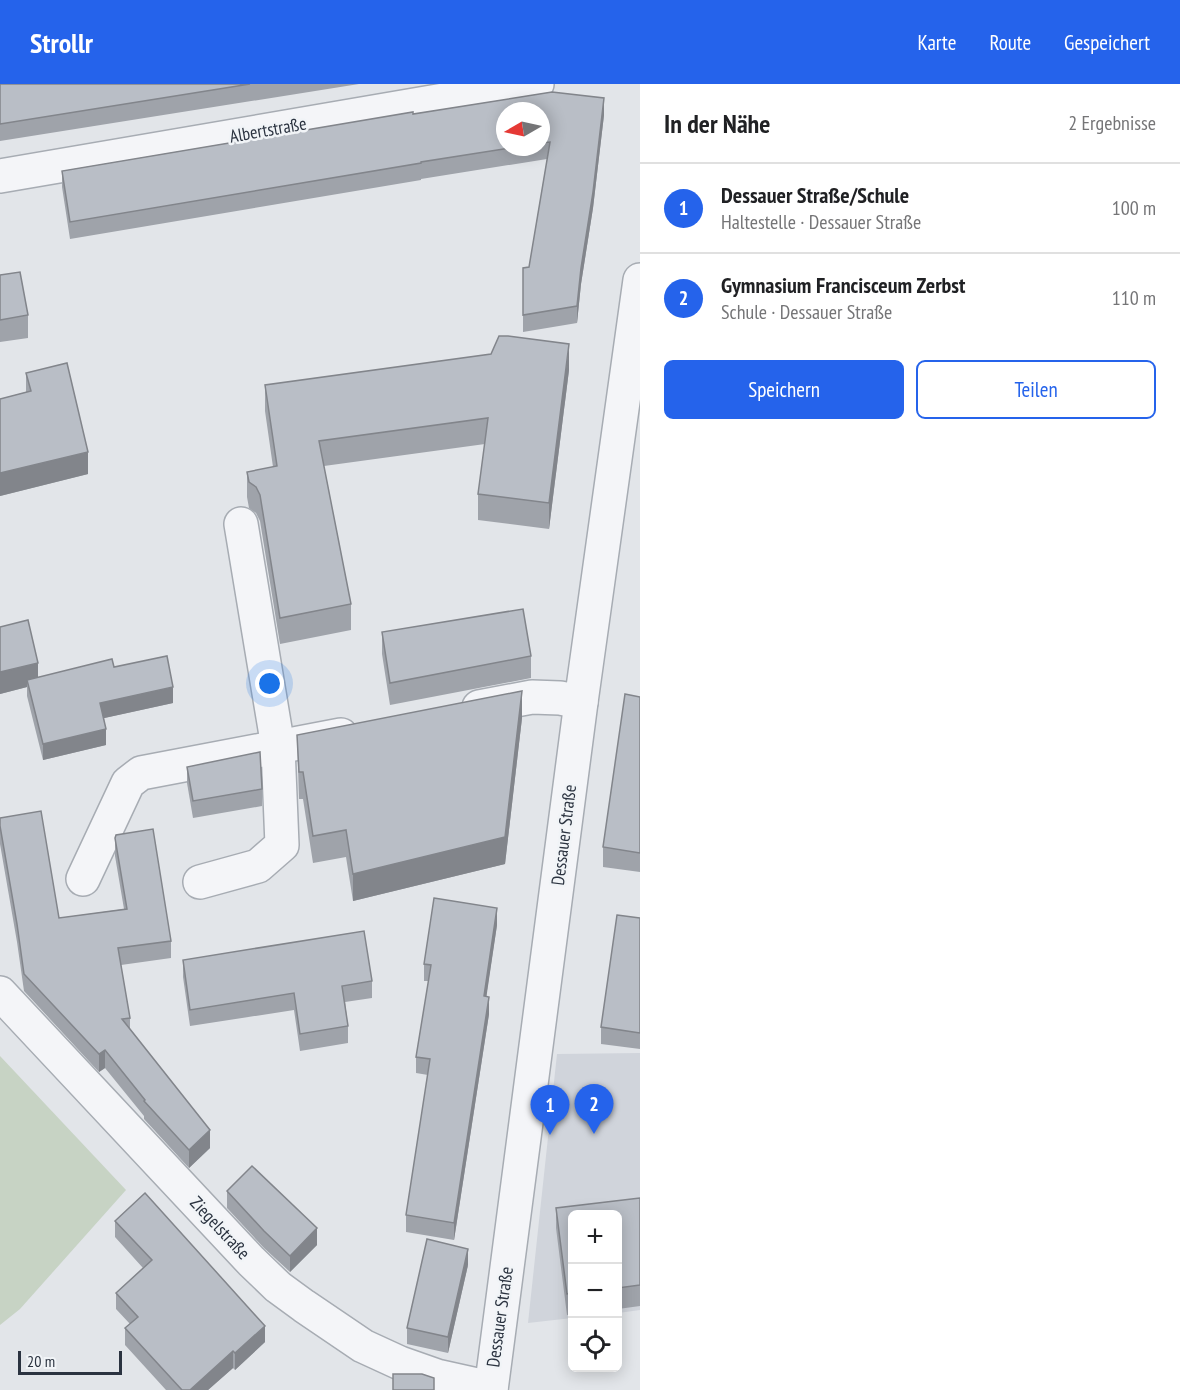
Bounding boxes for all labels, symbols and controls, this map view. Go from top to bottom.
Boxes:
text: Strollr [30,24,93,61]
text: Karte [918,29,956,56]
text: Route [989,29,1031,56]
text: Gespeichert [1064,29,1150,56]
north arrow [496,102,550,156]
text: In der Nähe [664,107,770,140]
text: 2 Ergebnisse [1068,110,1156,136]
street label: Albertstraße [228,111,308,148]
text: Dessauer Straße/Schule [721,181,909,209]
text: 1 [679,195,688,221]
text: 100 m [1112,195,1156,221]
text: Haltestelle · Dessauer Straße [721,209,921,235]
text: Gymnasium Francisceum Zerbst [721,271,965,299]
text: 2 [679,285,688,311]
text: 110 m [1112,285,1156,311]
text: Schule · Dessauer Straße [721,299,892,325]
button: Speichern [664,360,904,419]
button: Teilen [916,360,1156,419]
your location [255,669,284,698]
street label: Dessauer Straße [546,783,581,887]
pin: 2 [574,1084,614,1134]
pin: 1 [530,1086,570,1135]
street label: Ziegelstraße [185,1191,255,1264]
map controls [568,1210,622,1372]
button: + [568,1210,622,1264]
button: − [568,1264,622,1318]
street label: Dessauer Straße [481,1265,518,1369]
button: locate [568,1318,622,1372]
scale bar [18,1348,122,1376]
text: 20 m [27,1351,55,1371]

